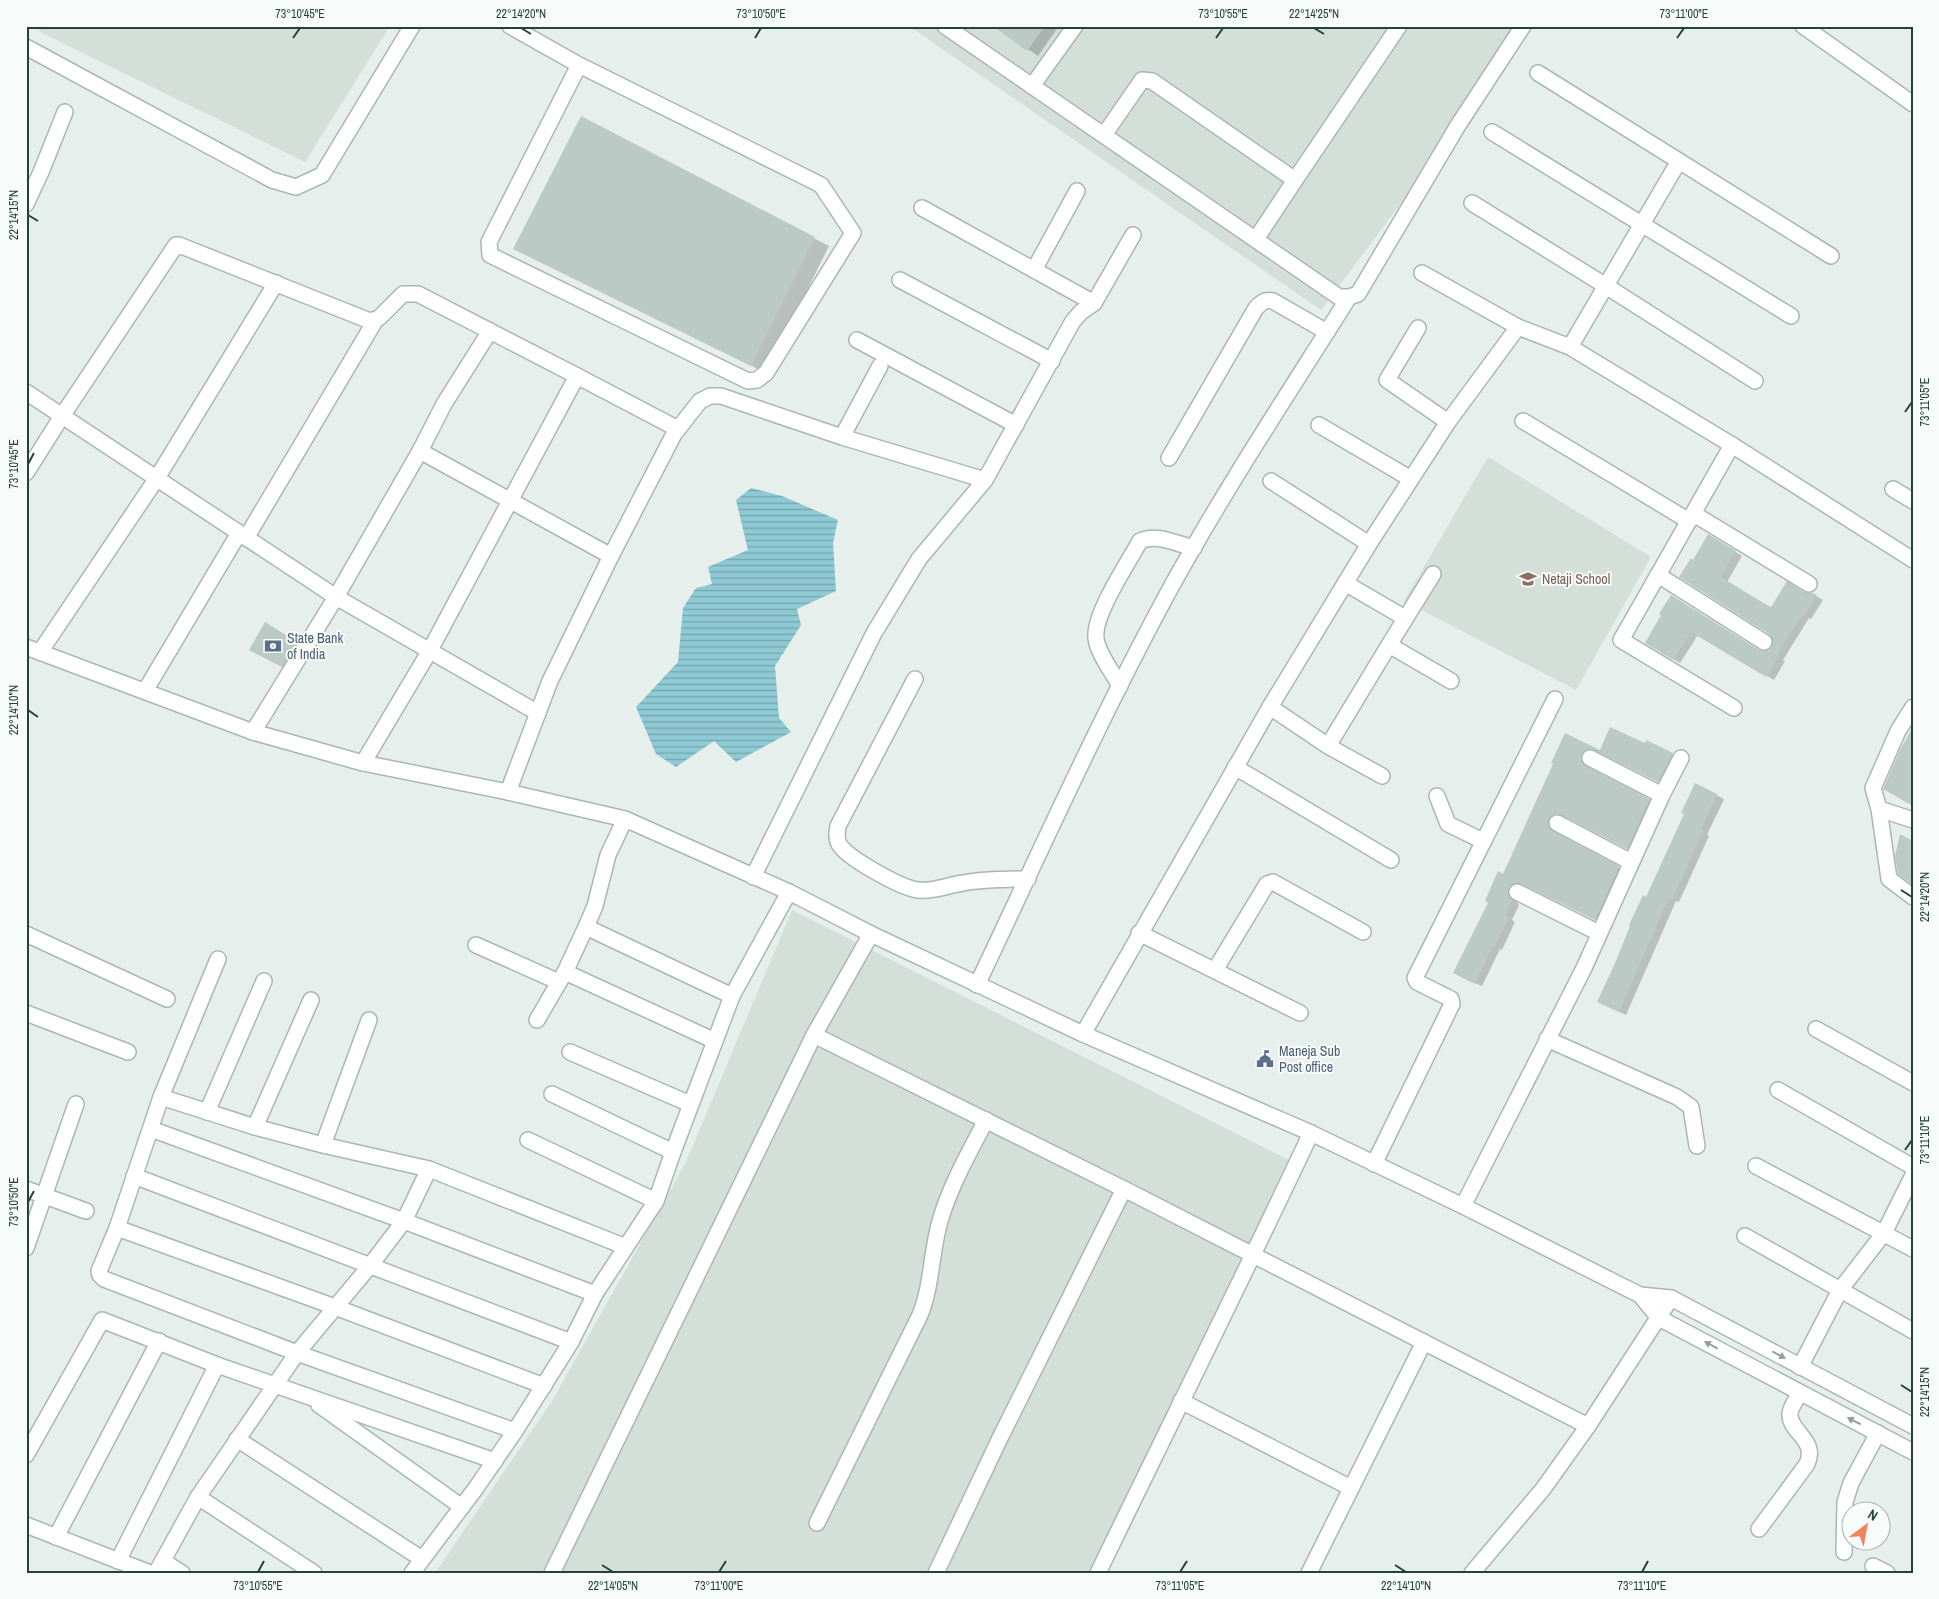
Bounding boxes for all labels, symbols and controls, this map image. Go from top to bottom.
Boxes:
text: 73°10'45"E [275,6,325,22]
text: 22°14'20"N [496,6,546,22]
text: 73°10'50"E [736,6,786,22]
text: 73°10'55"E [1198,6,1248,22]
text: 22°14'25"N [1289,6,1339,22]
text: 73°11'00"E [1660,6,1708,22]
text: 22°14'15"N [6,190,22,240]
text: 73°11'05"E [1917,378,1933,426]
text: 73°10'45"E [6,439,22,489]
school or university icon: Netaji School [1518,569,1538,589]
place label: Netaji School [1542,570,1610,588]
place label: State Bank of India [287,629,343,663]
bank icon: State Bank of India [263,636,283,656]
text: 22°14'10"N [6,685,22,735]
text: 22°14'20"N [1917,872,1933,922]
place label: Maneja Sub Post office [1279,1042,1340,1076]
public building icon: Maneja Sub Post office [1255,1049,1275,1069]
text: 73°11'10"E [1917,1116,1933,1164]
text: 73°10'50"E [6,1177,22,1227]
one-way arrow [1704,1341,1717,1350]
one-way arrow [1772,1351,1786,1360]
text: 22°14'15"N [1917,1367,1933,1417]
one-way arrow [1847,1417,1862,1425]
north arrow [1842,1502,1892,1552]
text: N [1865,1505,1881,1525]
text: 73°10'55"E [233,1578,283,1594]
text: 22°14'05"N [588,1578,638,1594]
text: 73°11'00"E [695,1578,743,1594]
text: 73°11'05"E [1156,1578,1204,1594]
text: 22°14'10"N [1381,1578,1431,1594]
text: 73°11'10"E [1618,1578,1666,1594]

